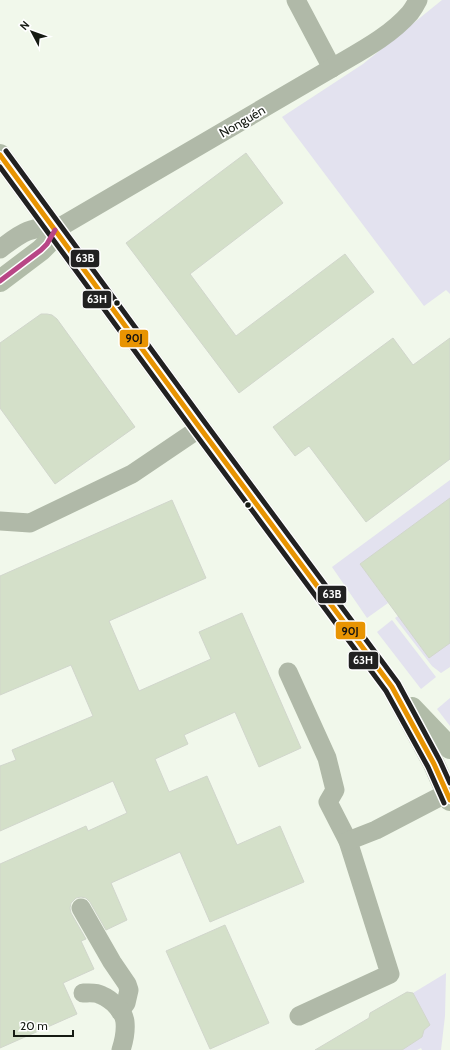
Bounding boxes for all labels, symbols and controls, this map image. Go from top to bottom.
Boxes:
north arrow [12,12,52,52]
text: N [17,18,32,33]
street label: Nonguén [216,101,268,141]
line badge: 63B [70,249,100,268]
text: 63B [76,251,95,265]
line badge: 63H [82,290,112,309]
text: 63H [87,292,107,306]
unlabelled marker [112,298,122,308]
line badge: 90J [119,329,149,348]
text: 90J [125,331,143,345]
unlabelled marker [243,500,253,510]
line badge: 63B [317,585,347,604]
text: 63B [323,587,342,601]
line badge: 90J [335,621,366,640]
text: 90J [341,624,359,638]
line badge: 63H [348,651,379,670]
text: 63H [353,653,373,667]
scale bar [14,1012,73,1038]
text: 20 m [20,1018,48,1033]

